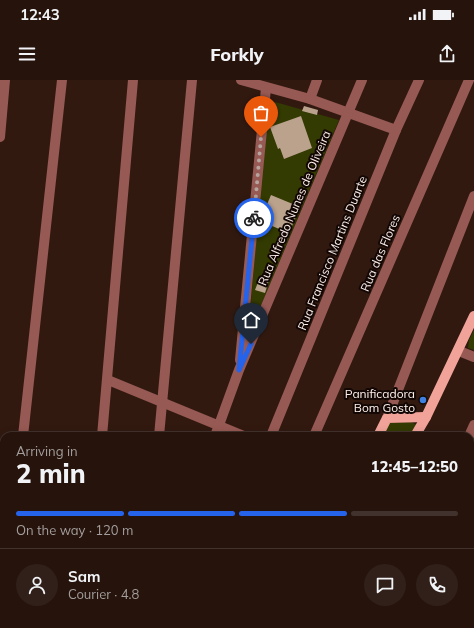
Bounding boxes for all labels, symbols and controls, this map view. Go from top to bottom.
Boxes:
text: 12:43 [20,5,60,24]
icon: menu [16,43,38,65]
text: Forkly [210,43,264,66]
icon: share [436,43,458,65]
pin [244,96,278,137]
icon: bag [250,102,272,124]
street label: Rua Alfredo Nunes de Oliveira [255,128,333,288]
street label: Rua Francisco Martins Duarte [294,174,370,332]
courier [234,198,274,238]
icon: bike [243,207,265,229]
street label: Rua das Flores [357,212,403,294]
pin [234,303,268,344]
icon: home [240,309,262,331]
place label: Panificadora Bom Gosto [345,386,415,415]
marker: Panificadora Bom Gosto [418,395,428,405]
text: Arriving in [16,443,78,459]
text: 2 min [16,457,86,490]
text: 12:45–12:50 [371,457,458,476]
text: On the way · 120 m [16,522,133,538]
button: person [16,564,58,606]
button: chat [364,564,406,606]
button: phone [416,564,458,606]
text: Sam [68,567,100,586]
text: Courier · 4.8 [68,586,139,602]

